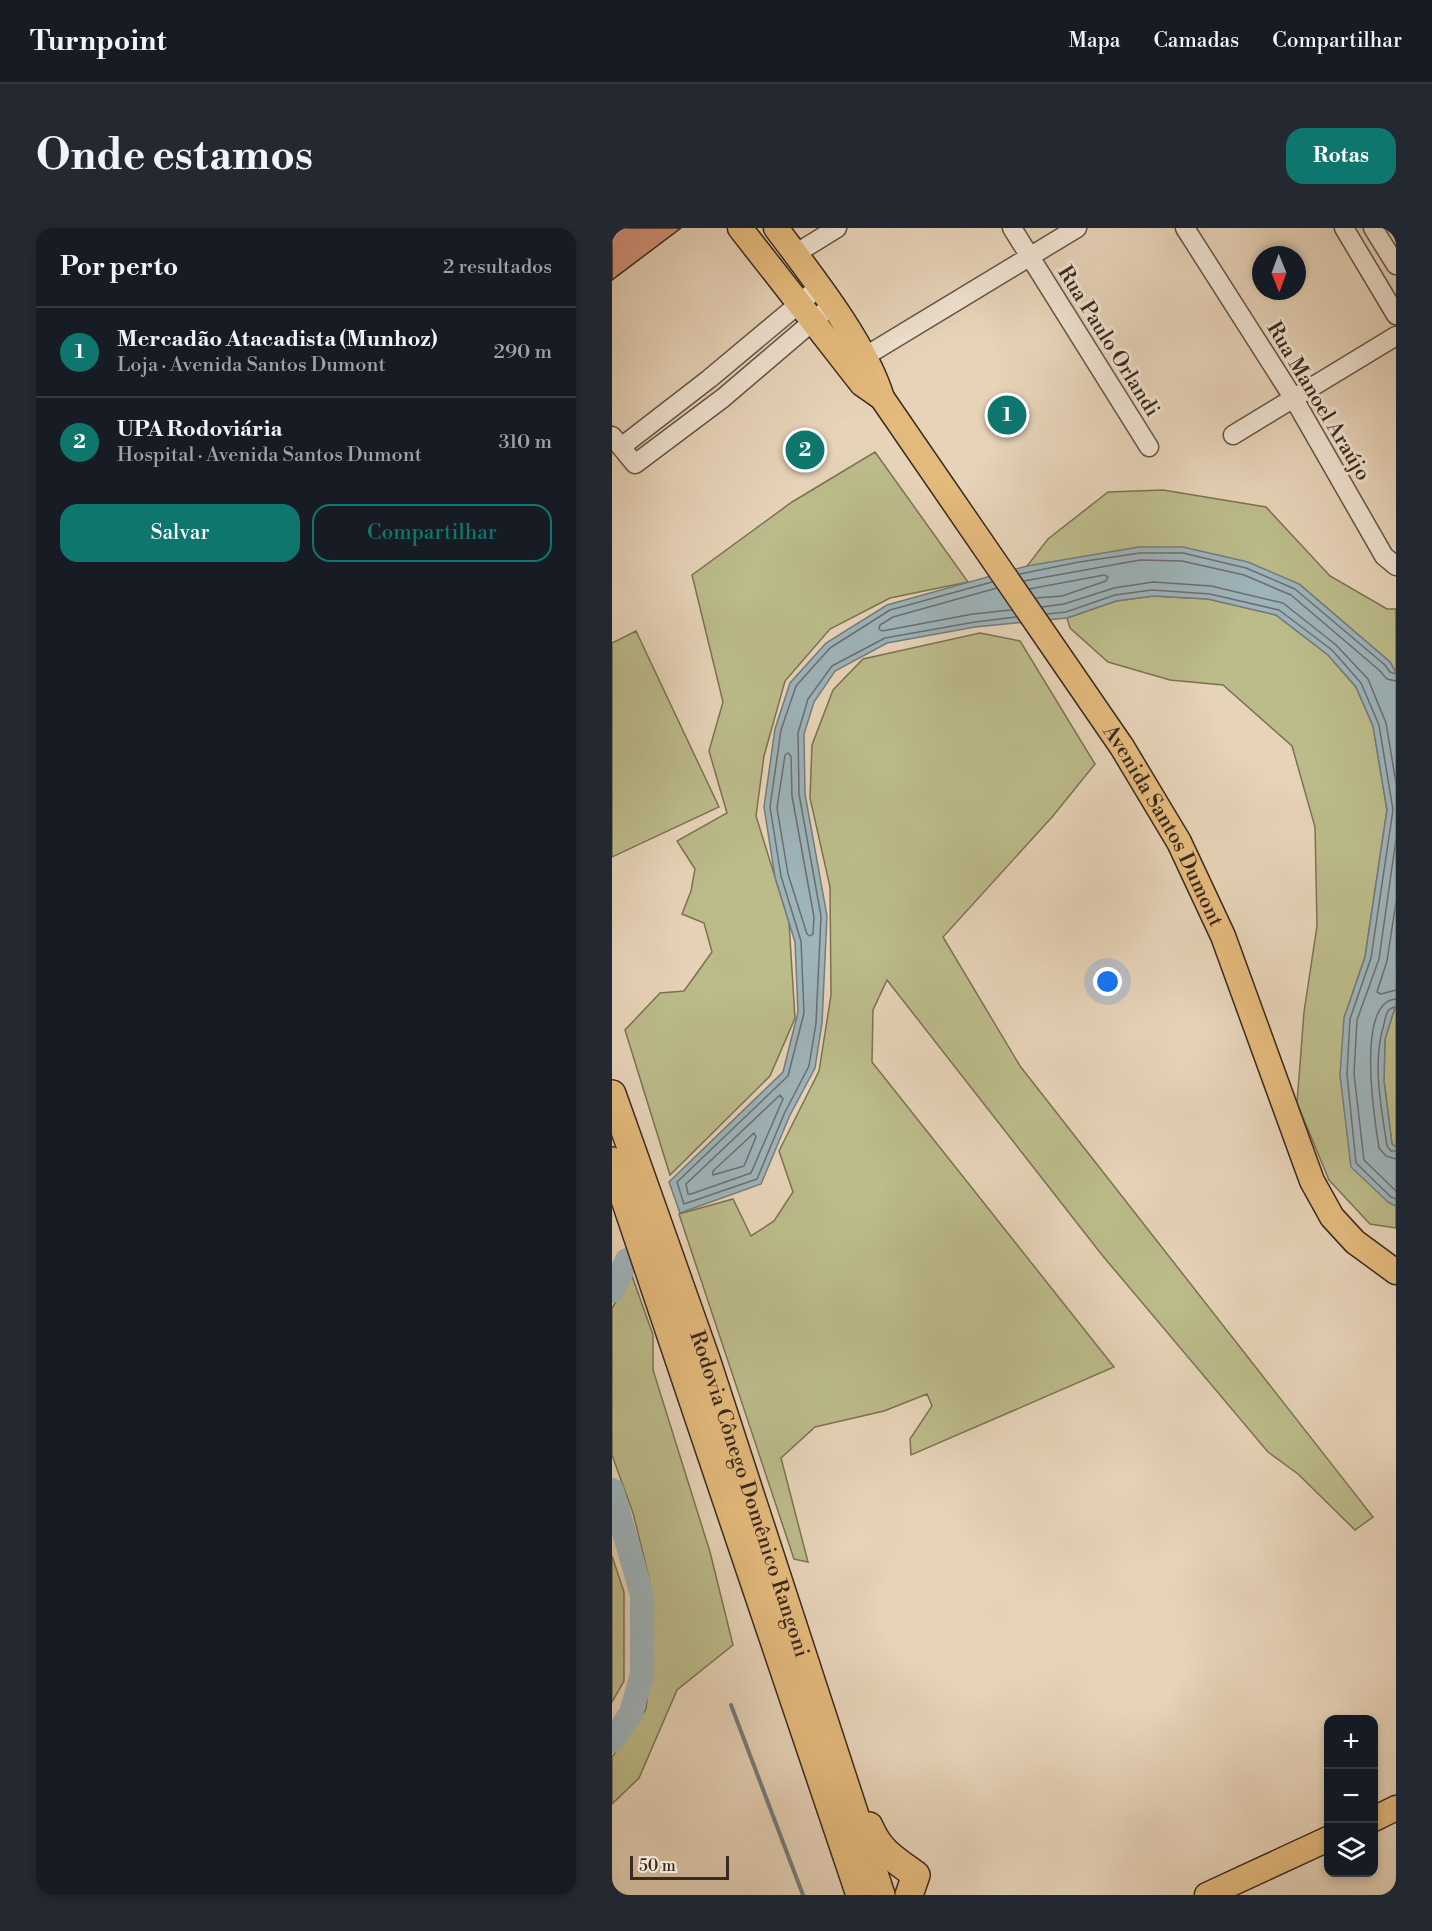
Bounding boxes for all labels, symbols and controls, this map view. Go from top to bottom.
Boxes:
text: Turnpoint [30,24,166,59]
text: Mapa [1068,28,1120,54]
text: Camadas [1153,28,1239,54]
text: Compartilhar [1272,28,1402,54]
button: Rotas [1286,128,1396,184]
text: Onde estamos [36,130,313,183]
north arrow [1252,246,1306,300]
text: Por perto [60,251,178,283]
text: 2 resultados [443,255,552,280]
street label: Rua Paulo Orlandi [1051,261,1165,422]
street label: Rua Manoel Araújo [1260,317,1376,486]
text: Mercadão Atacadista (Munhoz) [117,326,438,353]
text: 1 [75,340,84,365]
text: 290 m [494,340,552,365]
text: Loja · Avenida Santos Dumont [117,353,386,378]
pin: 1 [988,392,1026,438]
text: UPA Rodoviária [117,416,282,443]
pin: 2 [786,428,824,472]
text: 2 [73,430,86,455]
text: 310 m [499,430,552,455]
text: Hospital · Avenida Santos Dumont [117,443,422,468]
button: Salvar [60,504,300,562]
button: Compartilhar [312,504,552,562]
street label: Avenida Santos Dumont [1096,719,1229,932]
your location [1093,967,1122,996]
street label: Rodovia Cônego Domênico Rangoni [683,1327,815,1661]
map controls [1324,1715,1378,1877]
button: + [1324,1715,1378,1769]
button: − [1324,1769,1378,1823]
button: layers [1324,1823,1378,1877]
scale bar [630,1853,729,1880]
text: 50 m [639,1856,676,1876]

